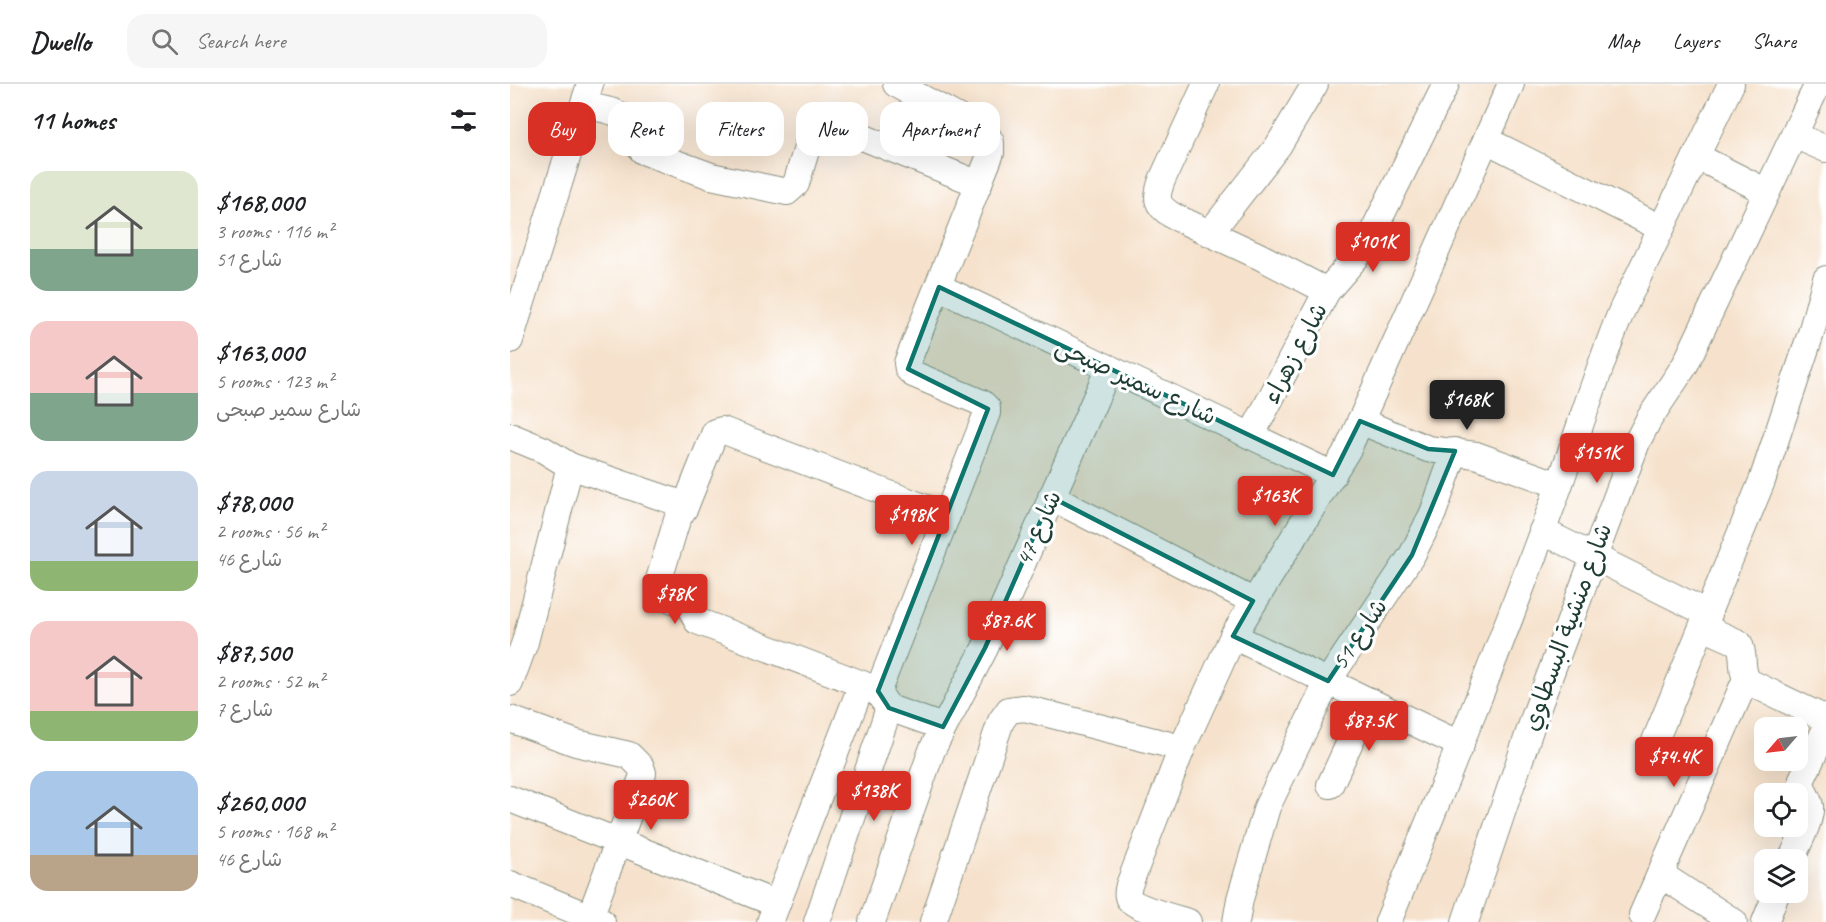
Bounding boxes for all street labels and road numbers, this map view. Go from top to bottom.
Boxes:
street label: شارع زهراء [1256,298,1336,409]
street label: شارع سمير صبحى [1050,331,1221,433]
street label: شارع 47 [1008,486,1070,571]
street label: شارع منشية البسطاوي [1516,519,1620,735]
street label: شارع 51 [1324,593,1395,676]

